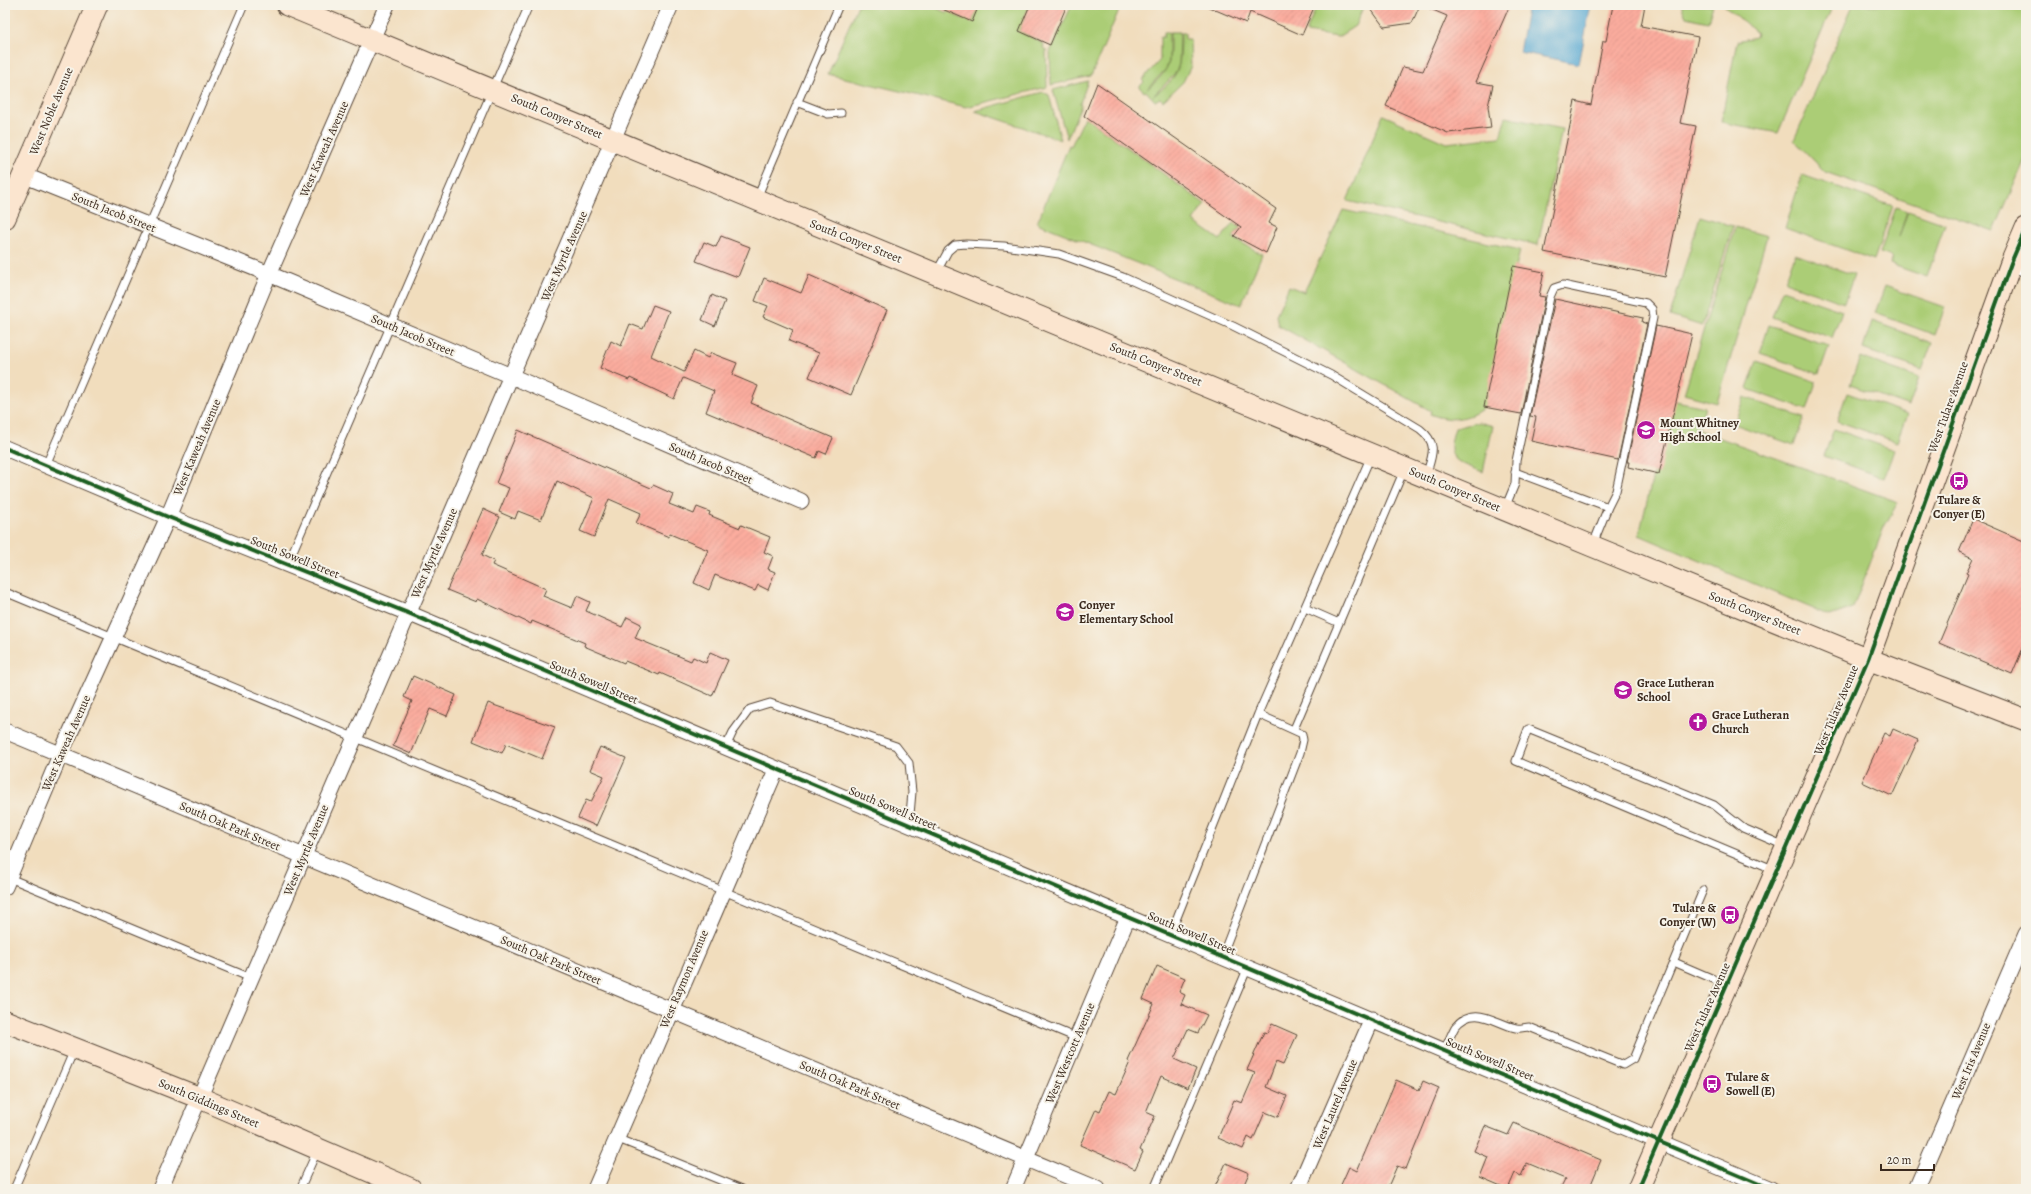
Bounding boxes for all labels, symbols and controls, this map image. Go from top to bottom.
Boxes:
street label: West Noble Avenue [25,65,77,158]
street label: South Conyer Street [509,89,605,143]
street label: West Kaweah Avenue [295,99,352,200]
street label: South Jacob Street [70,188,158,236]
street label: West Myrtle Avenue [537,208,591,305]
street label: South Conyer Street [808,215,904,267]
street label: South Jacob Street [369,310,457,360]
street label: South Conyer Street [1108,338,1204,390]
street label: West Tulare Avenue [1924,359,1972,456]
street label: West Kaweah Avenue [169,396,225,499]
place label: Mount Whitney High School [1660,415,1739,445]
school or university icon: Mount Whitney High School [1635,419,1657,441]
street label: South Jacob Street [667,438,755,488]
street label: South Conyer Street [1407,462,1503,516]
bus stop icon: Tulare & Conyer (E) [1948,470,1970,492]
place label: Tulare & Conyer (E) [1933,492,1985,522]
street label: West Myrtle Avenue [407,505,461,602]
street label: South Sowell Street [248,532,342,582]
street label: South Conyer Street [1707,587,1803,639]
place label: Conyer Elementary School [1079,597,1174,627]
school or university icon: Conyer Elementary School [1054,601,1076,623]
street label: South Sowell Street [547,656,641,708]
street label: West Tulare Avenue [1809,663,1862,758]
place label: Grace Lutheran School [1637,675,1714,705]
school or university icon: Grace Lutheran School [1612,679,1634,701]
street label: West Kaweah Avenue [37,693,94,794]
place label: Grace Lutheran Church [1712,707,1789,737]
church icon: Grace Lutheran Church [1687,711,1709,733]
street label: South Sowell Street [846,782,940,834]
street label: South Oak Park Street [177,798,283,854]
street label: West Myrtle Avenue [279,802,332,899]
place label: Tulare & Conyer (W) [1660,900,1716,930]
bus stop icon: Tulare & Conyer (W) [1719,904,1741,926]
street label: South Sowell Street [1145,907,1239,959]
street label: West Raymon Avenue [656,927,712,1032]
street label: South Oak Park Street [498,932,604,988]
street label: West Tulare Avenue [1680,960,1734,1055]
street label: West Westcott Avenue [1041,1000,1099,1107]
street label: West Iris Avenue [1947,1020,1994,1103]
street label: South Sowell Street [1443,1033,1537,1085]
street label: South Oak Park Street [797,1057,903,1113]
street label: West Laurel Avenue [1309,1057,1361,1152]
place label: Tulare & Sowell (E) [1726,1069,1775,1099]
bus stop icon: Tulare & Sowell (E) [1701,1073,1723,1095]
street label: South Giddings Street [156,1075,262,1131]
scale bar [1881,1146,1934,1172]
text: 20 m [1887,1152,1911,1168]

